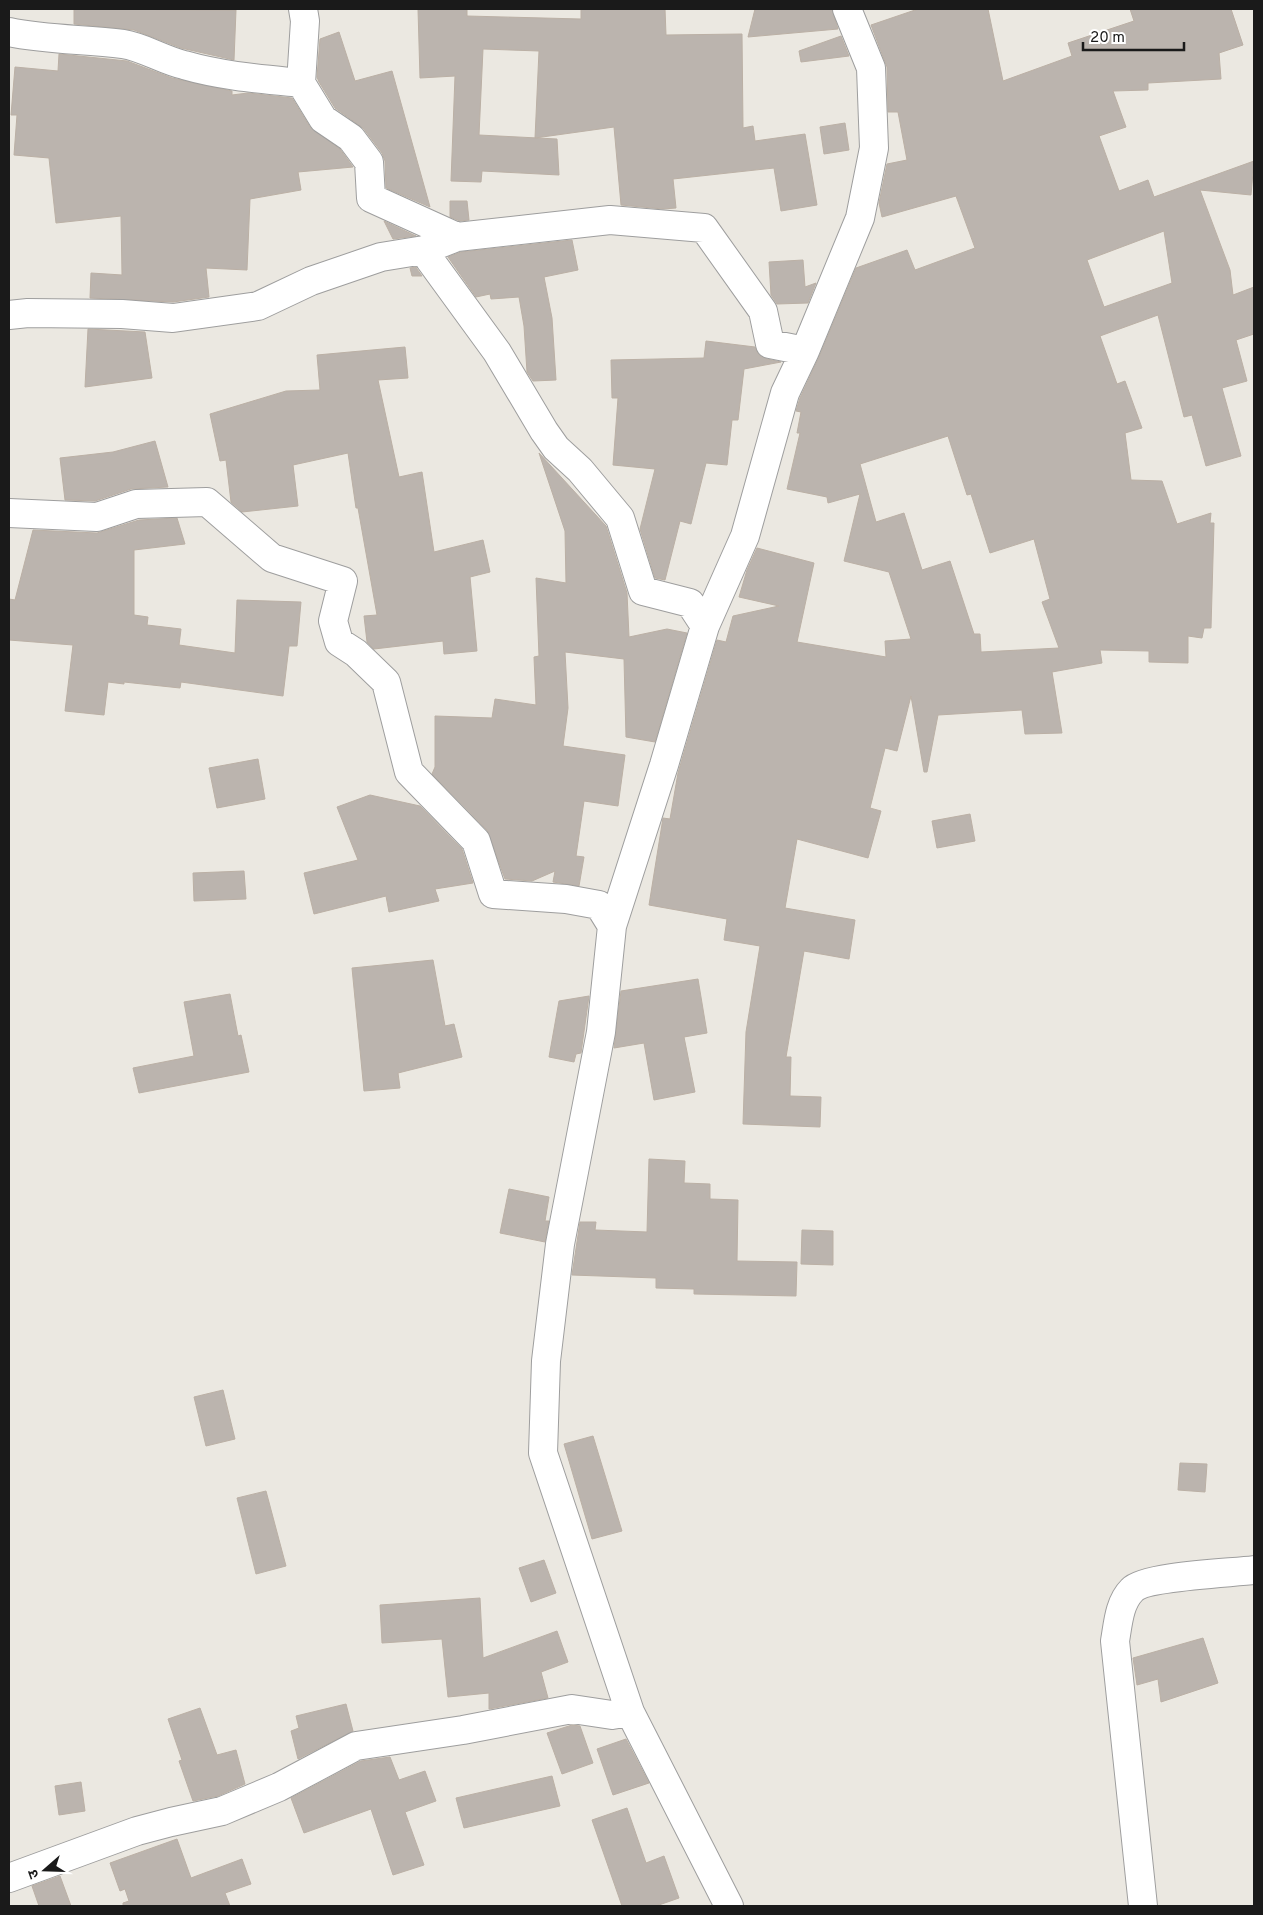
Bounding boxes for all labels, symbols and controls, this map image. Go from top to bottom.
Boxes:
scale bar [1083,20,1184,52]
text: 20 m [1090,29,1125,48]
north arrow [20,1845,70,1895]
text: उ [25,1866,44,1881]

